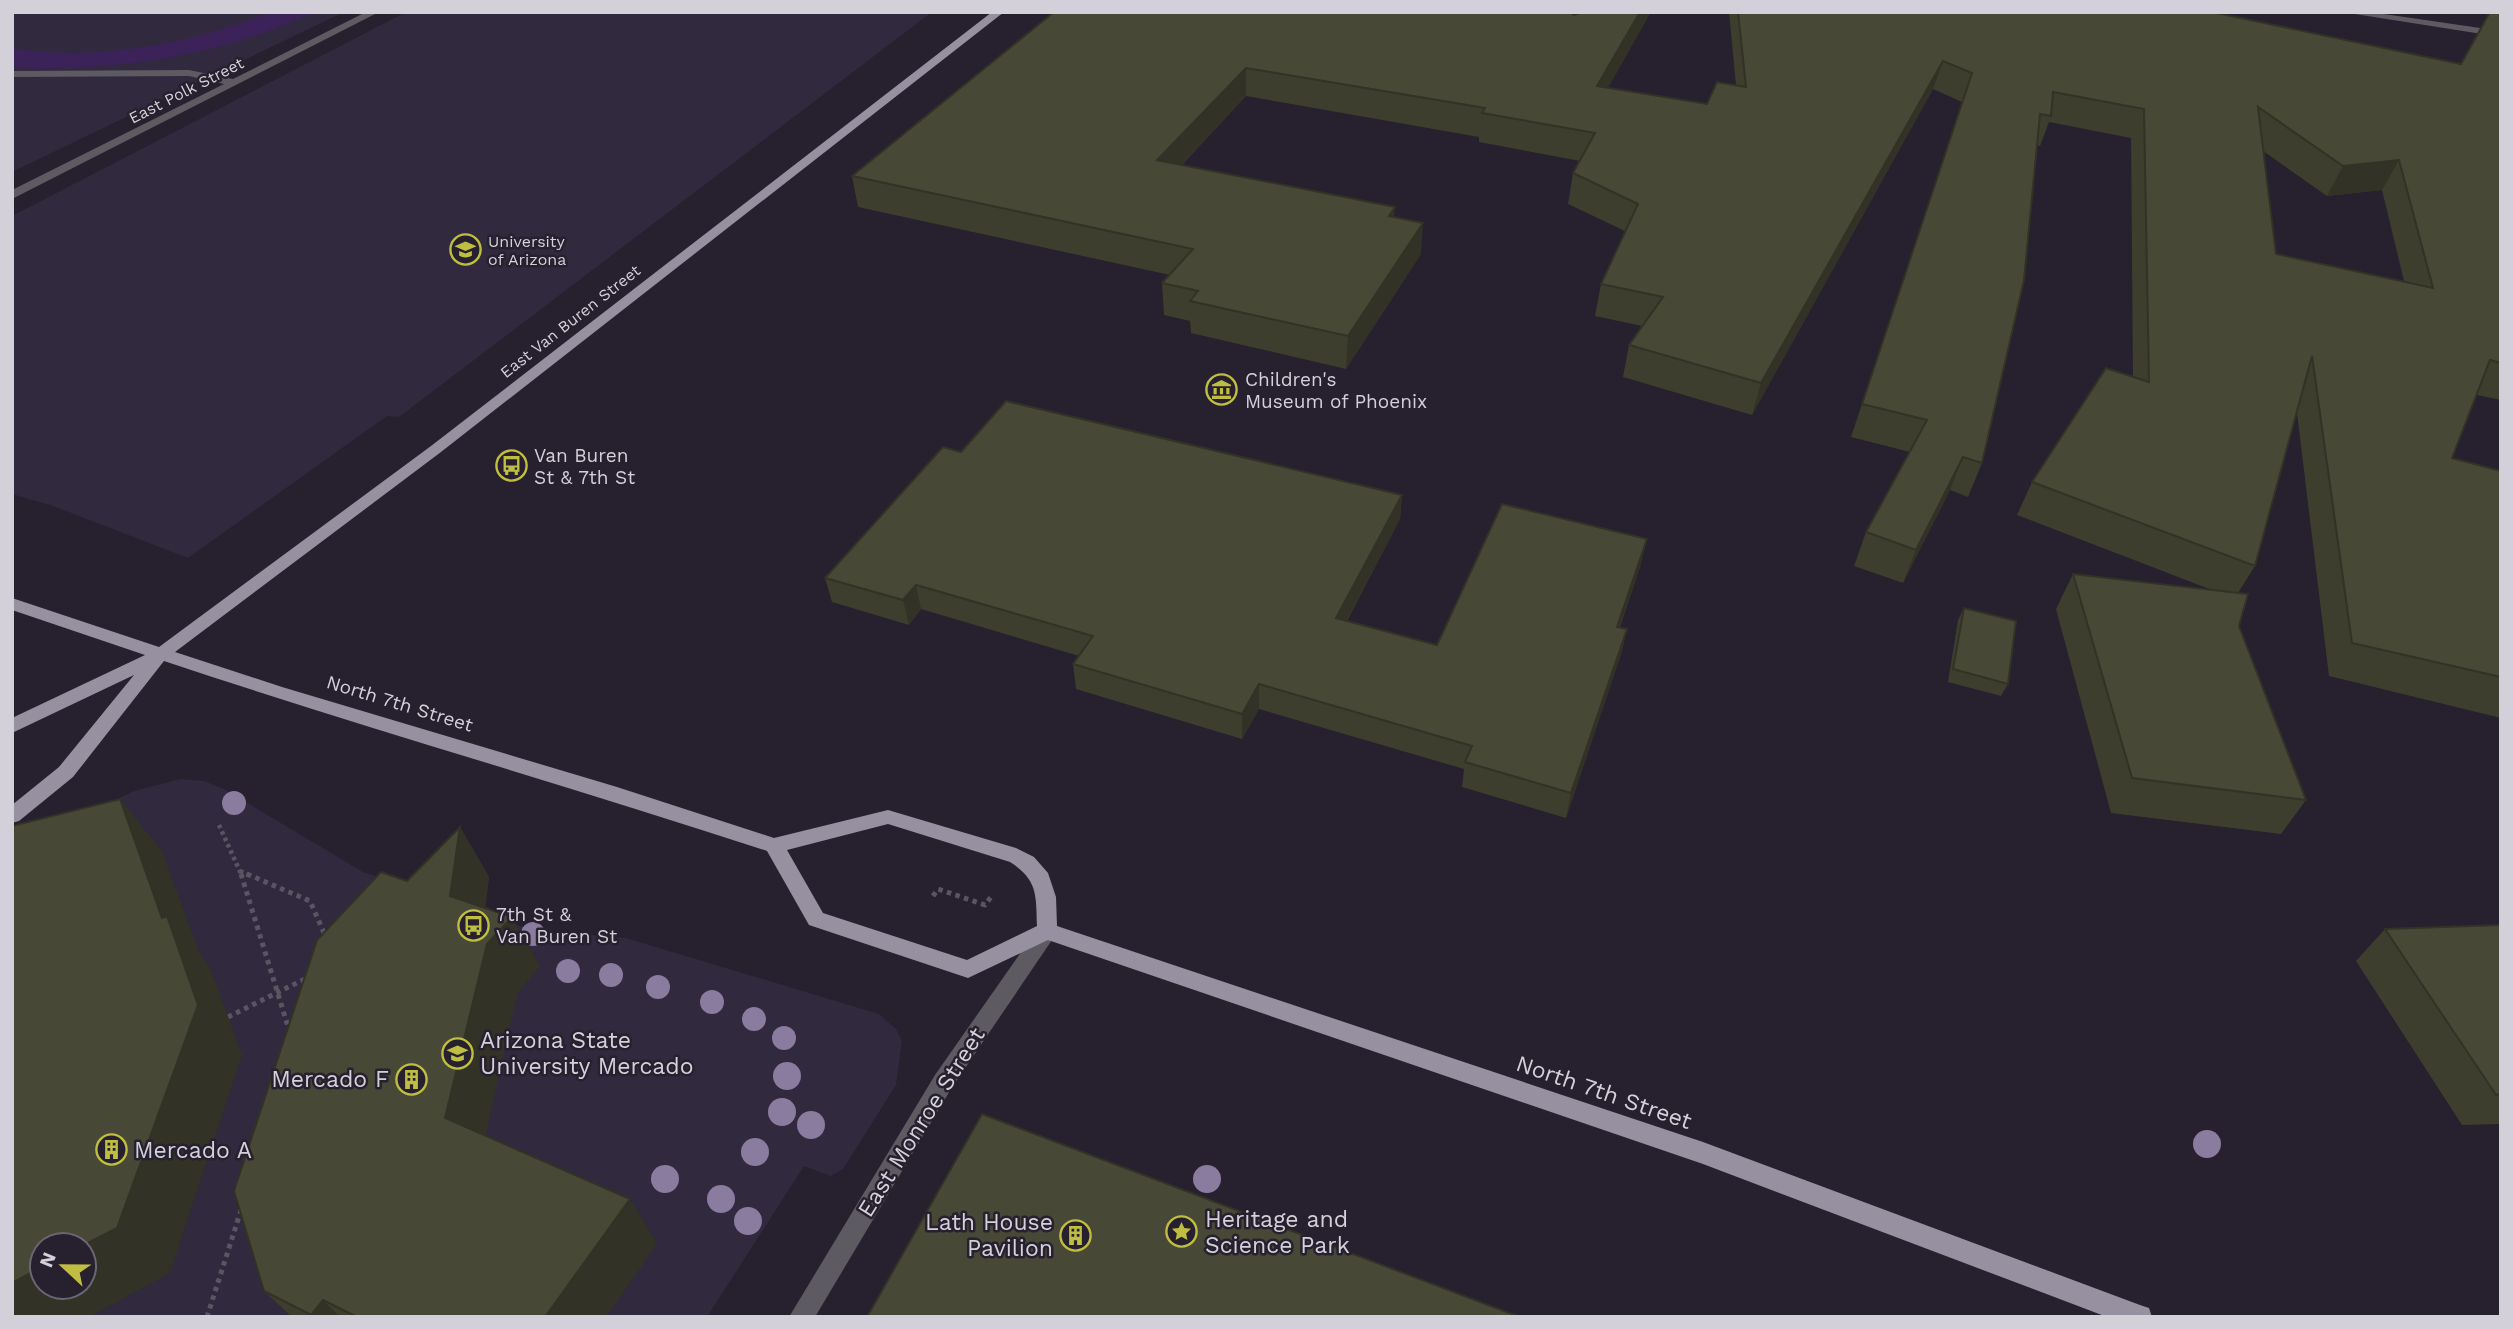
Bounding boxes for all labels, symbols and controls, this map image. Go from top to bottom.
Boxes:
street label: East Polk Street [126,53,247,128]
place label: University of Arizona [488,232,566,269]
school or university icon: University of Arizona [448,233,482,267]
street label: East Van Buren Street [496,261,644,382]
place label: Children's Museum of Phoenix [1245,368,1427,413]
museum icon: Children's Museum of Phoenix [1205,373,1239,407]
place label: Van Buren St & 7th St [534,444,635,489]
bus stop icon: Van Buren St & 7th St [494,449,528,483]
street label: North 7th Street [324,670,476,737]
place label: 7th St & Van Buren St [496,903,617,948]
bus stop icon: 7th St & Van Buren St [456,908,490,942]
street label: East Monroe Street [852,1022,991,1222]
place label: Arizona State University Mercado [480,1027,694,1080]
school or university icon: Arizona State University Mercado [440,1036,474,1070]
street label: North 7th Street [1513,1050,1695,1135]
building icon: Mercado F [395,1062,429,1096]
place label: Mercado F [271,1066,389,1093]
building icon: Mercado A [94,1133,128,1167]
place label: Mercado A [134,1137,252,1164]
place label: Heritage and Science Park [1205,1206,1350,1259]
place label: Lath House Pavilion [925,1209,1053,1262]
place icon: Heritage and Science Park [1165,1215,1199,1249]
building icon: Lath House Pavilion [1059,1218,1093,1252]
north arrow [28,1231,98,1301]
text: N [34,1249,61,1271]

